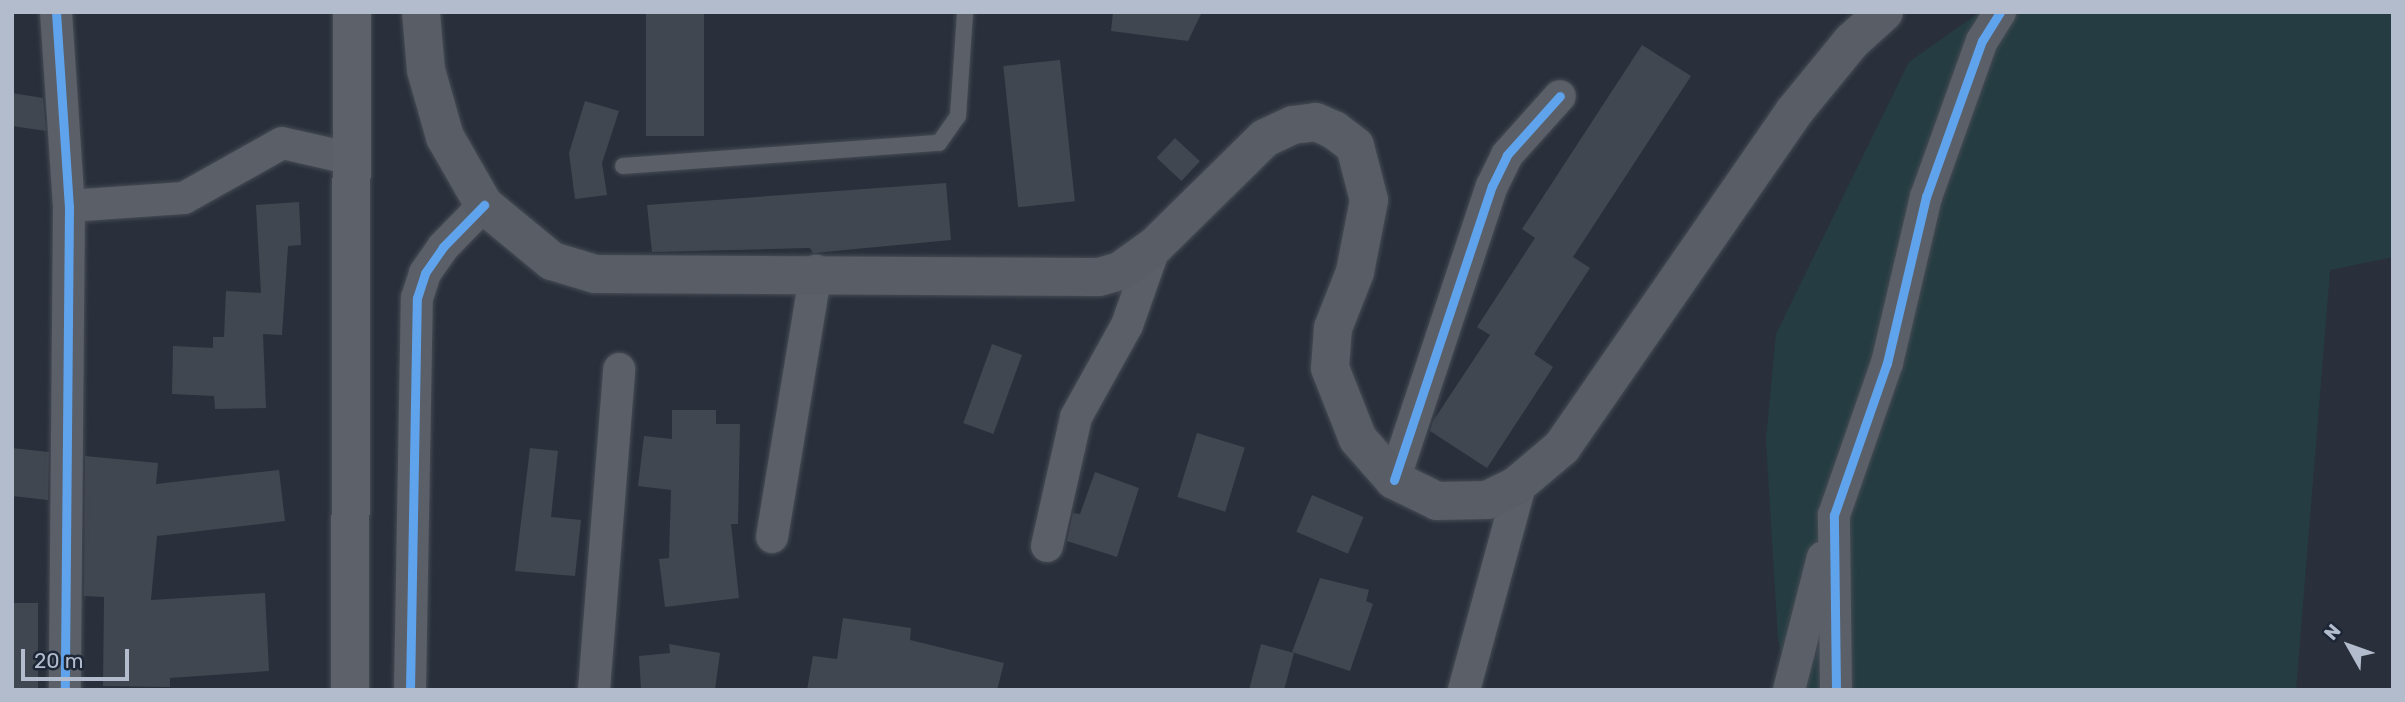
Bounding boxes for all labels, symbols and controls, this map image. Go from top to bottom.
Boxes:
north arrow [2314,611,2384,681]
text: N [2319,620,2346,645]
scale bar [24,636,133,680]
text: 20 m [34,648,83,673]

